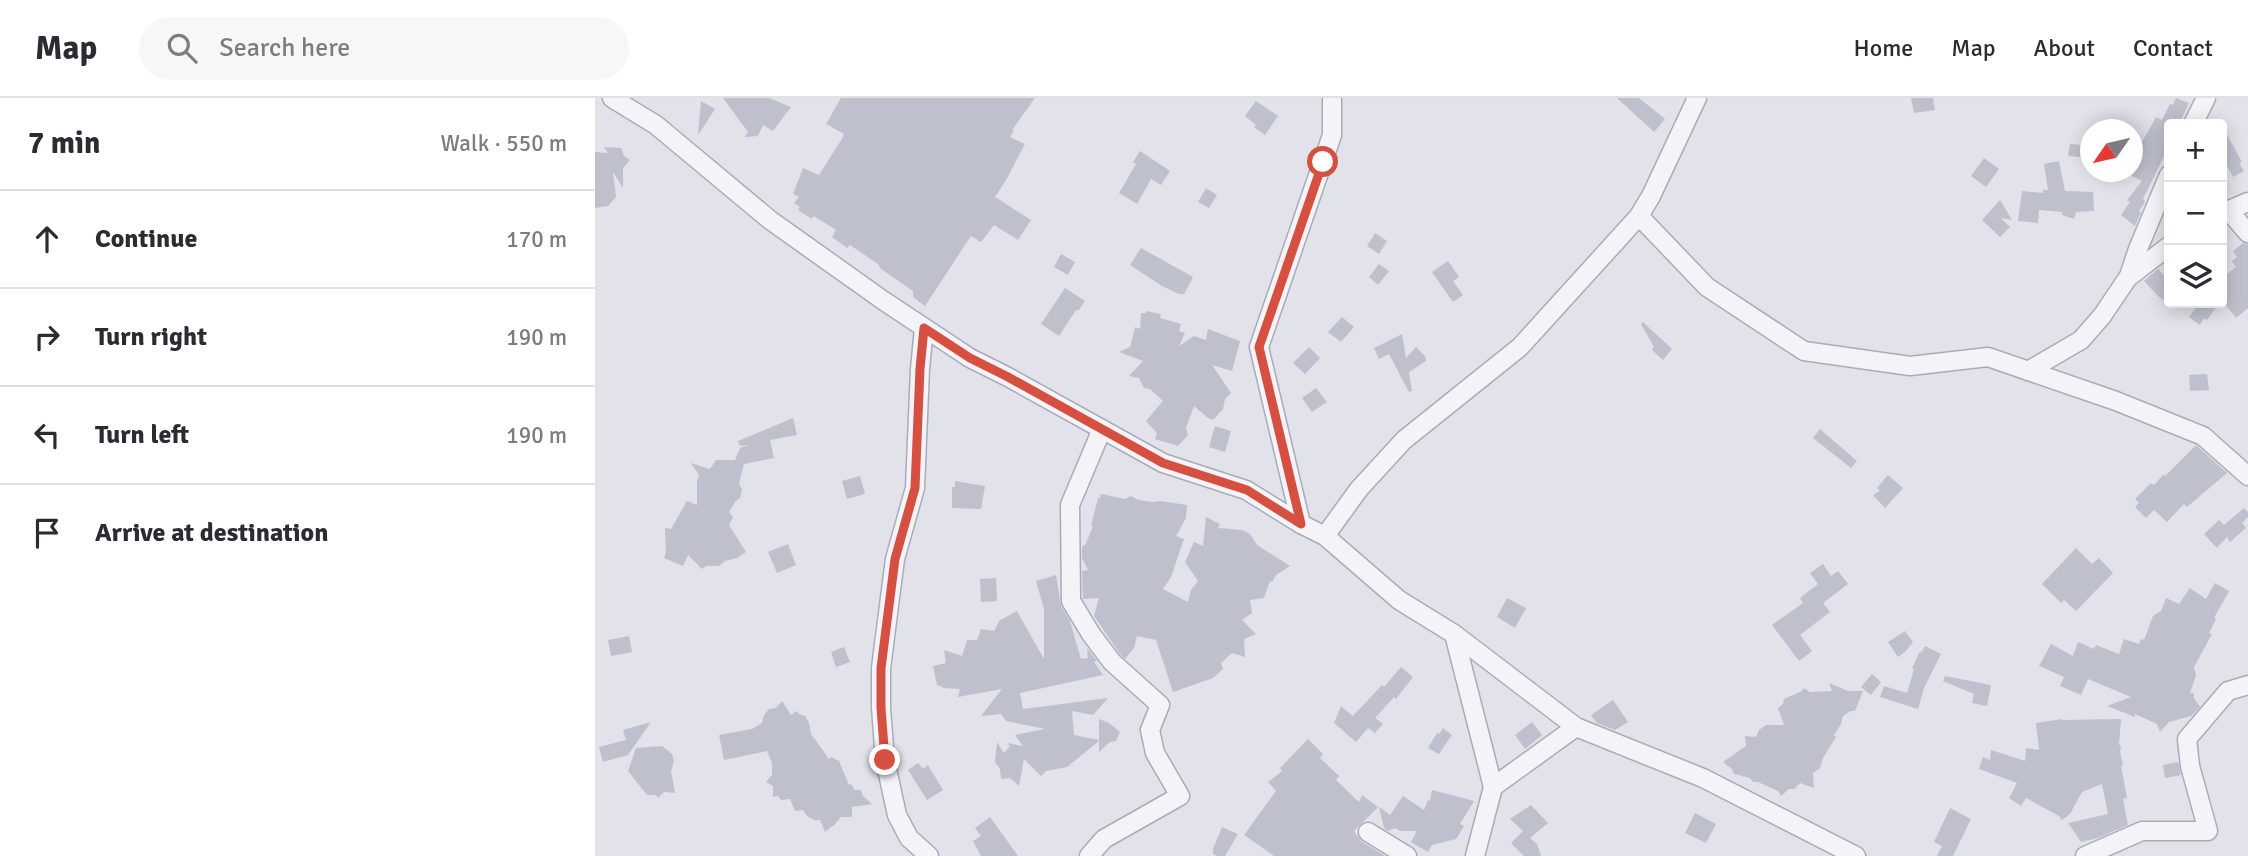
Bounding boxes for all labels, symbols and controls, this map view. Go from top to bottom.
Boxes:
search box [139,17,629,80]
text: Map [35,28,97,69]
icon: search [163,29,201,67]
text: Search here [219,32,350,64]
text: Home [1853,33,1913,63]
text: Map [1951,33,1996,63]
text: About [2034,33,2095,63]
text: Contact [2133,33,2213,63]
north arrow [2080,119,2143,182]
map controls [2164,119,2227,308]
button: + [2164,119,2227,182]
text: 7 min [28,125,100,162]
text: Walk · 550 m [441,129,567,158]
route start [1307,146,1338,177]
button: − [2164,182,2227,245]
icon: ahead [28,220,66,258]
text: Continue [95,223,197,255]
text: 170 m [506,225,567,254]
button: layers [2164,245,2227,308]
icon: right [28,318,66,356]
text: Turn right [95,321,207,353]
text: 190 m [506,323,567,352]
icon: left [28,416,66,454]
text: Turn left [95,419,189,451]
text: 190 m [506,421,567,450]
icon: arrive [28,514,66,552]
text: Arrive at destination [95,517,328,549]
route end [869,744,900,775]

